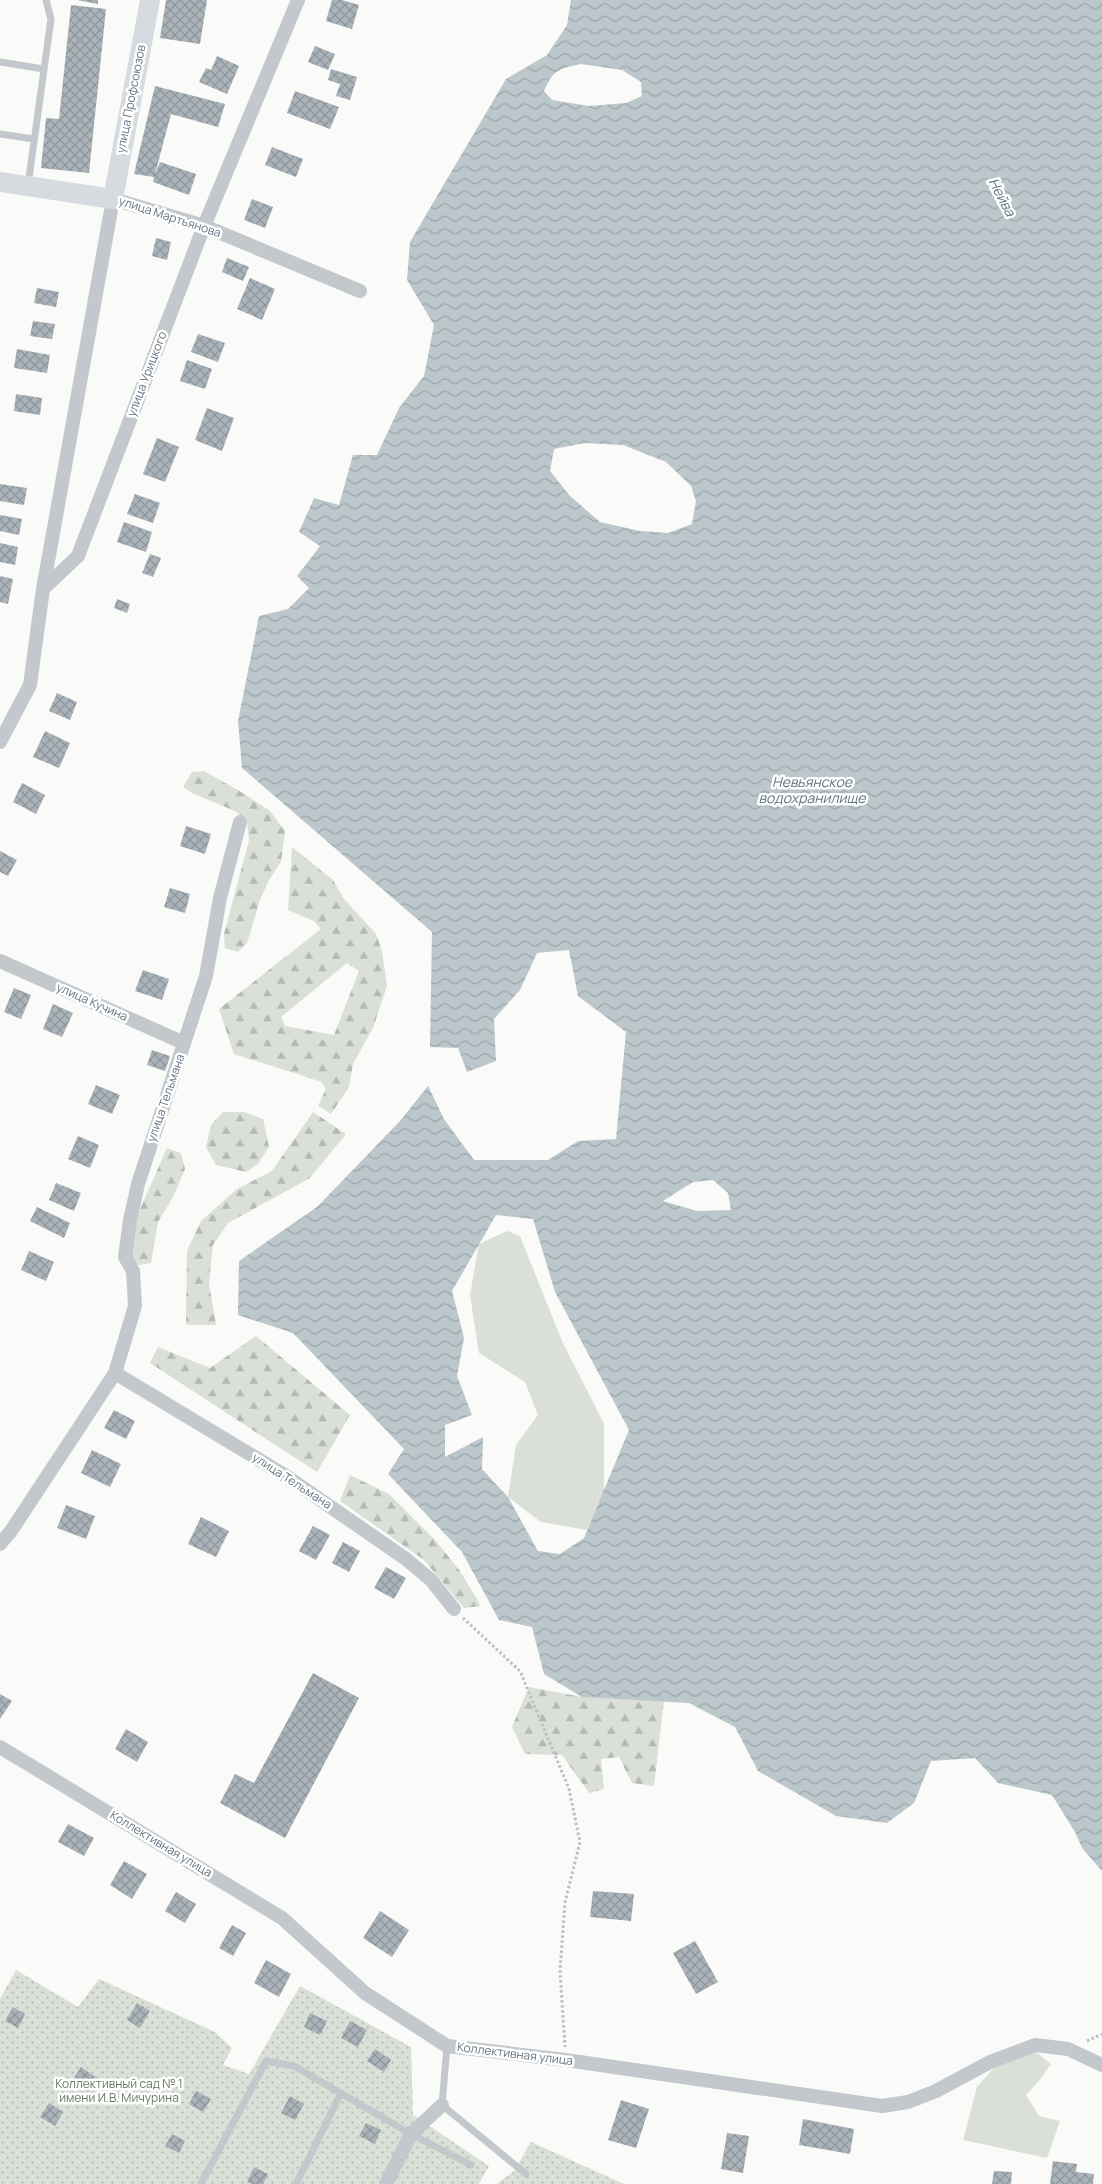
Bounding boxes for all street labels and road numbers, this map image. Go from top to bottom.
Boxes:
street label: улица Профсоюзов [112,43,149,155]
street label: улица Мартьянова [117,192,223,241]
street label: улица Урицкого [122,329,171,419]
street label: улица Кучина [54,978,131,1025]
street label: улица Тельмана [143,1052,188,1144]
street label: улица Тельмана [249,1448,335,1513]
street label: Коллективная улица [107,1806,216,1881]
street label: Коллективная улица [456,2038,574,2069]

